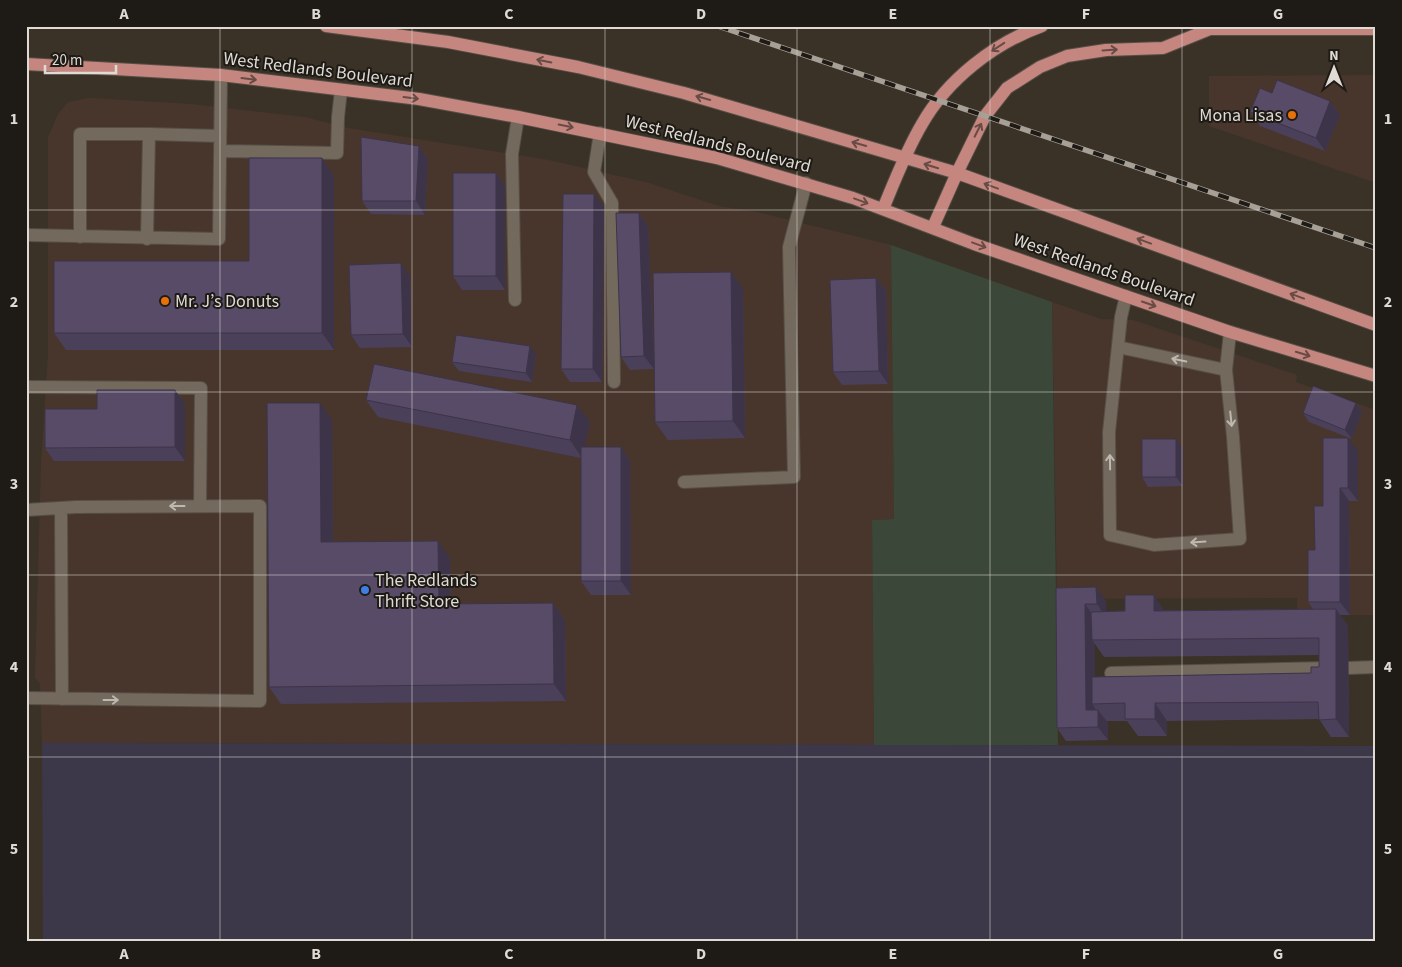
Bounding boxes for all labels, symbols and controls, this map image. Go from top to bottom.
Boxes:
text: A [118,3,129,25]
text: B [311,3,321,25]
text: C [504,3,514,25]
text: D [696,3,706,25]
text: E [889,3,897,25]
text: F [1082,3,1090,25]
text: G [1273,3,1283,25]
scale bar [45,42,116,74]
one-way arrow [991,42,1005,52]
north arrow [1310,42,1360,92]
street label: West Redlands Boulevard [222,46,414,94]
one-way arrow [1102,46,1118,55]
text: N [1329,46,1339,66]
text: 20 m [52,50,82,71]
one-way arrow [537,56,553,65]
one-way arrow [241,74,257,84]
one-way arrow [402,93,418,103]
one-way arrow [695,93,711,103]
place label: Mona Lisas [1199,103,1282,128]
text: 1 [10,108,18,130]
text: 1 [1384,108,1392,130]
street label: West Redlands Boulevard [623,109,813,179]
marker: Mona Lisas [1286,109,1298,121]
one-way arrow [557,122,573,132]
one-way arrow [973,122,983,137]
one-way arrow [851,138,867,148]
one-way arrow [923,160,939,170]
one-way arrow [984,181,999,190]
one-way arrow [853,197,869,206]
street label: West Redlands Boulevard [1010,227,1198,313]
one-way arrow [1137,236,1152,245]
one-way arrow [970,241,986,250]
place label: Mr. J’s Donuts [175,289,279,314]
text: 2 [10,291,18,313]
one-way arrow [1290,291,1305,300]
text: 2 [1384,291,1392,313]
marker: Mr. J’s Donuts [159,295,171,307]
one-way arrow [1141,300,1156,309]
one-way arrow [1295,349,1311,359]
one-way arrow [1171,355,1187,364]
one-way arrow [1227,410,1236,426]
one-way arrow [1105,454,1115,470]
text: 3 [10,473,18,495]
text: 3 [1384,473,1392,495]
one-way arrow [169,501,185,511]
one-way arrow [1190,537,1206,547]
place label: The Redlands Thrift Store [375,568,477,614]
marker: The Redlands Thrift Store [359,584,371,596]
text: 4 [10,656,19,678]
text: 4 [1384,656,1393,678]
one-way arrow [103,695,119,704]
text: 5 [10,838,18,860]
text: 5 [1384,838,1392,860]
text: A [118,943,129,965]
text: B [311,943,321,965]
text: C [504,943,514,965]
text: D [696,943,706,965]
text: E [889,943,897,965]
text: F [1082,943,1090,965]
text: G [1273,943,1283,965]

